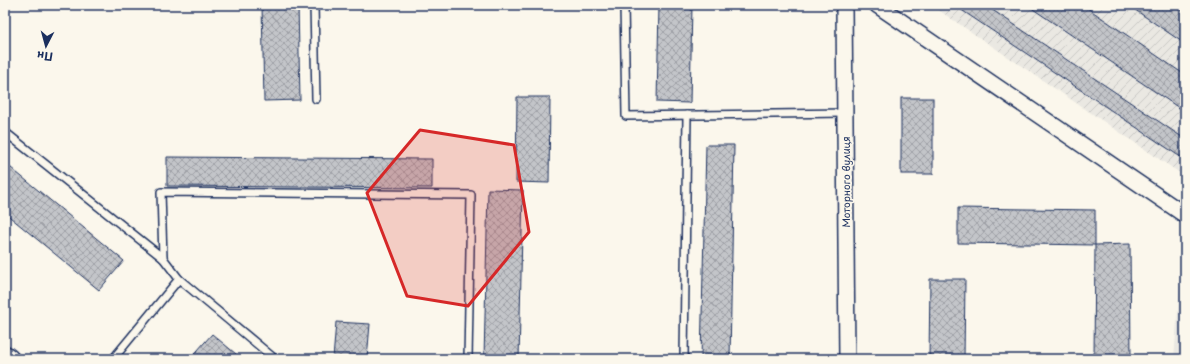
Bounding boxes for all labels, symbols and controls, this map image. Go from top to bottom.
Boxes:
north arrow [26,26,66,66]
text: Пн [36,47,54,66]
street label: Моторного вулиця [838,136,853,228]

